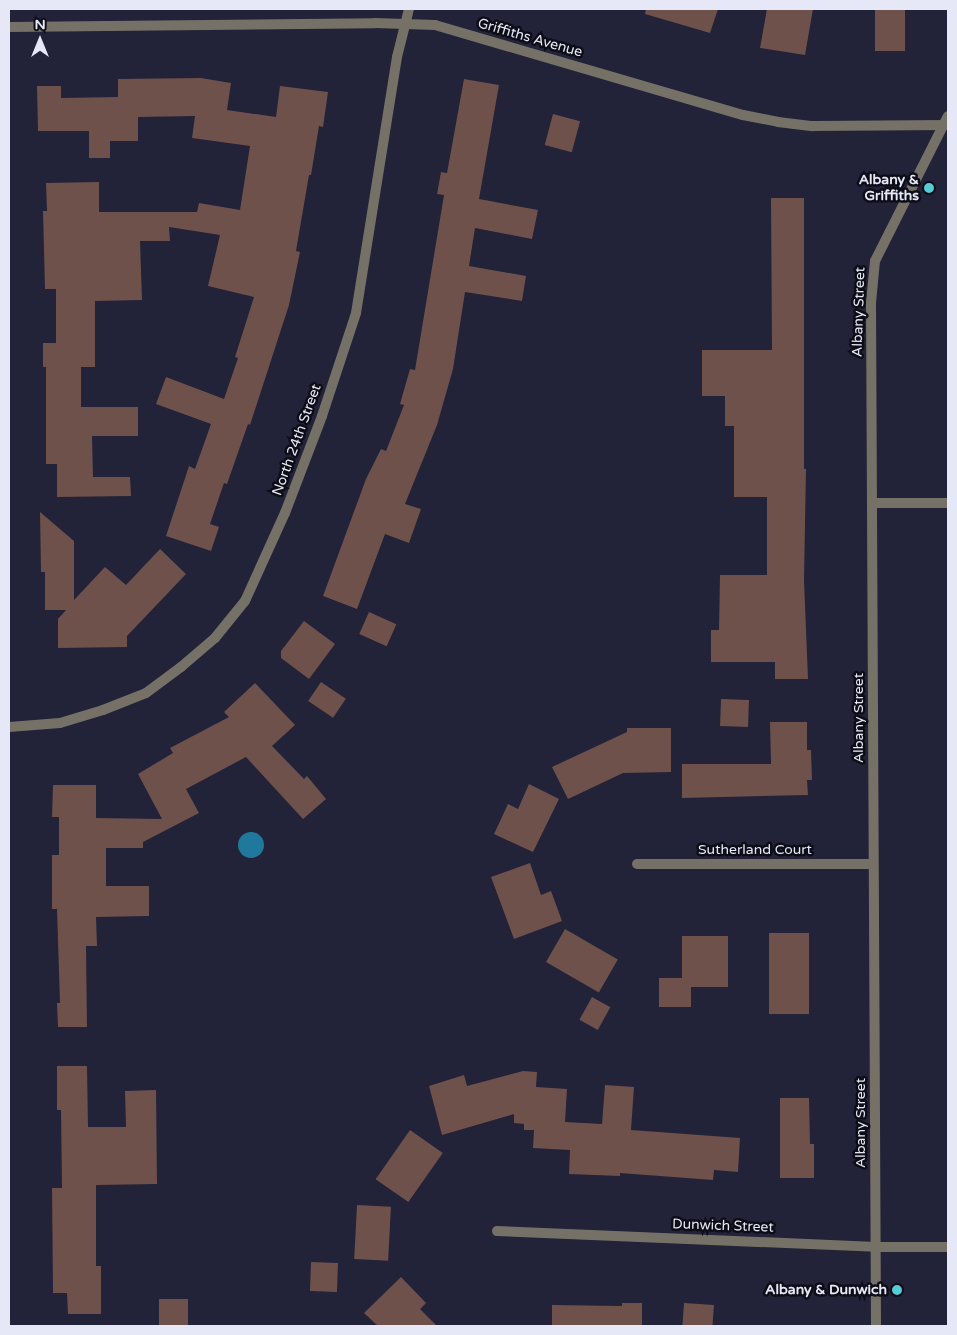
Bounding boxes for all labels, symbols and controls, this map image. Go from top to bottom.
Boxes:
north arrow [15,15,65,65]
street label: Griffiths Avenue [476,15,584,61]
text: N [34,16,46,33]
place label: Albany & Griffiths [859,172,919,204]
marker: Albany & Griffiths [923,182,935,194]
street label: Albany Street [849,267,869,357]
street label: North 24th Street [269,382,325,498]
street label: Albany Street [851,673,867,763]
street label: Sutherland Court [698,842,812,858]
street label: Albany Street [853,1078,869,1168]
street label: Dunwich Street [672,1216,774,1236]
place label: Albany & Dunwich [765,1282,887,1298]
marker: Albany & Dunwich [891,1284,903,1296]

